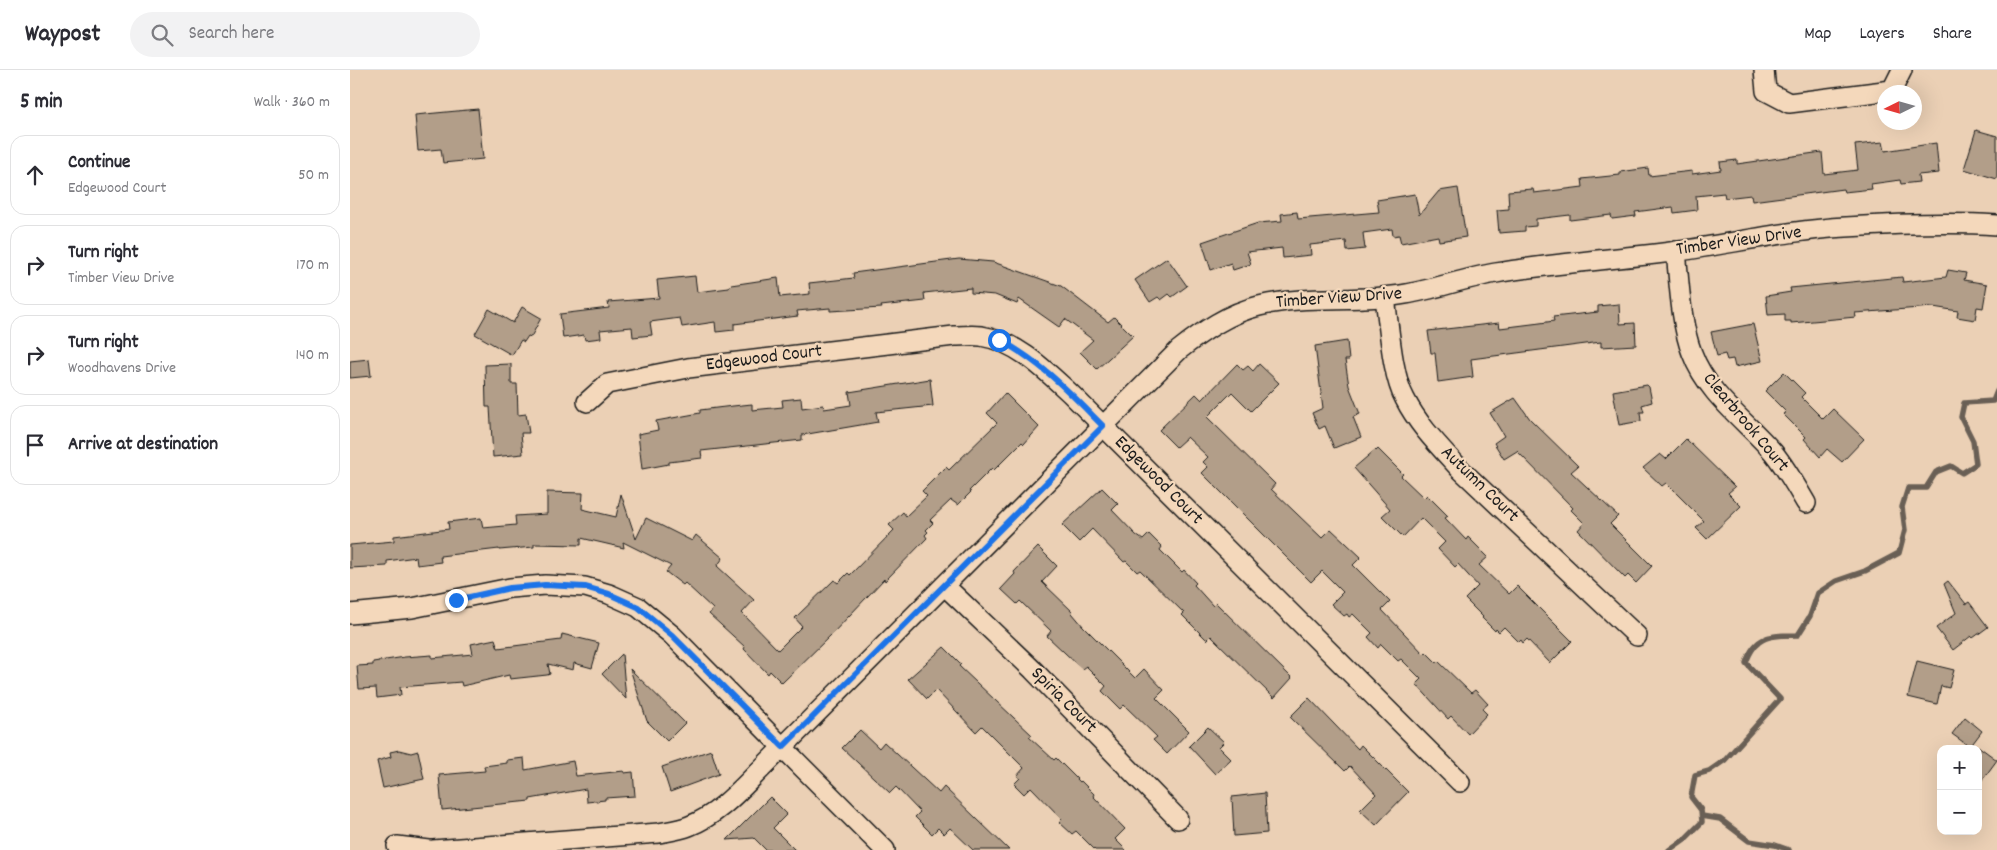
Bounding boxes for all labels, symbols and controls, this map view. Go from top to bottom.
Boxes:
search box [130,12,480,57]
text: Waypost [25,18,100,52]
icon: search [148,21,176,49]
text: Search here [188,21,274,48]
text: Map [1804,22,1831,47]
text: Layers [1859,22,1905,47]
text: Share [1933,22,1972,47]
north arrow [1877,85,1922,130]
text: 5 min [20,88,63,118]
text: Walk · 360 m [254,91,330,114]
text: Continue [68,150,130,177]
icon: ahead [21,161,49,189]
text: 50 m [298,164,329,187]
text: Edgewood Court [68,177,166,200]
street label: Timber View Drive [1675,220,1803,264]
text: Turn right [68,240,139,267]
icon: right [21,251,49,279]
text: 170 m [296,254,329,277]
text: Timber View Drive [68,267,174,290]
street label: Timber View Drive [1275,281,1403,317]
route start [988,329,1011,352]
text: Turn right [68,330,139,357]
street label: Edgewood Court [704,338,824,380]
icon: right [21,341,49,369]
text: 140 m [295,344,329,367]
text: Woodhavens Drive [68,357,176,380]
street label: Clearbrook Court [1695,367,1795,479]
street label: Edgewood Court [1107,430,1209,532]
icon: arrive [21,431,49,459]
text: Arrive at destination [68,432,218,459]
street label: Autumn Court [1434,441,1524,529]
route end [445,589,468,612]
street label: Spiria Court [1024,662,1102,740]
map controls [1937,745,1982,835]
button: + [1937,745,1982,790]
button: − [1937,790,1982,835]

